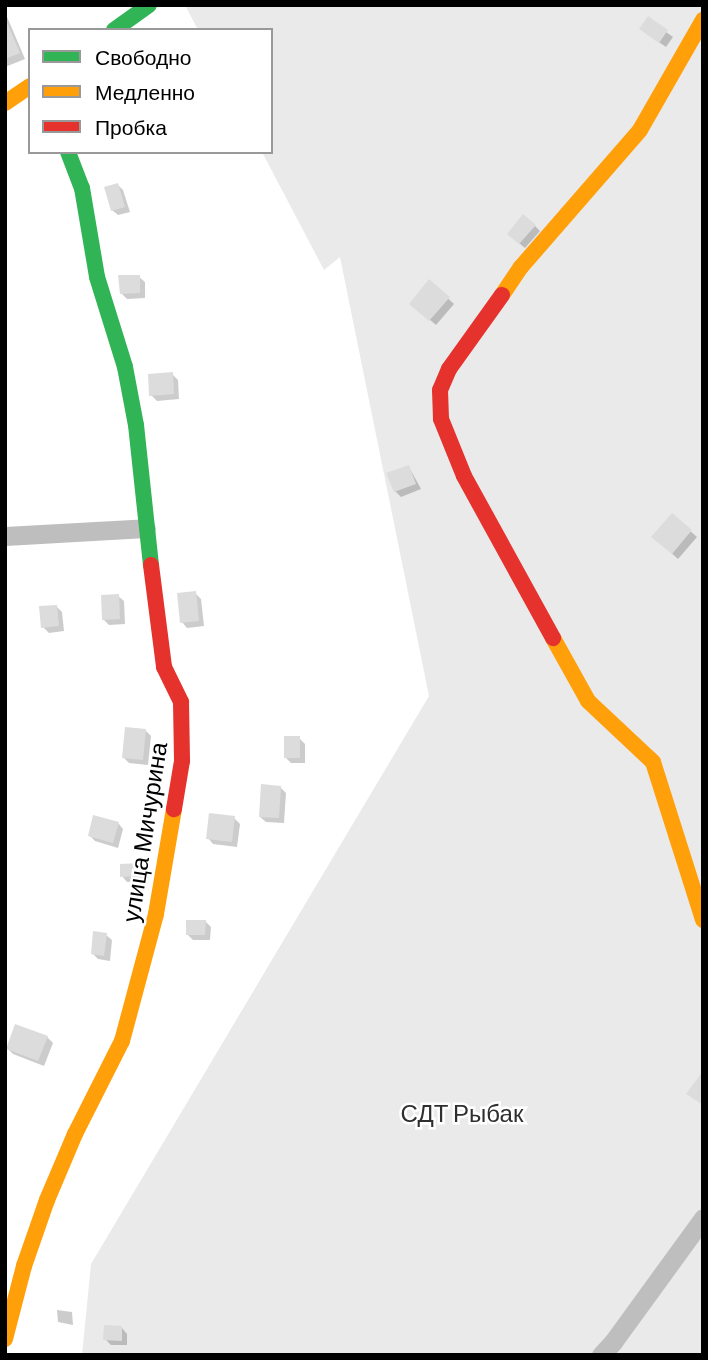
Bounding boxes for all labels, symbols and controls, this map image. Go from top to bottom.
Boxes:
legend [28,28,273,154]
text: Свободно [95,44,192,69]
text: Медленно [95,79,195,104]
text: Пробка [95,114,167,139]
street label: улица Мичурина [116,740,172,924]
park label: СДТ Рыбак [401,1099,523,1127]

